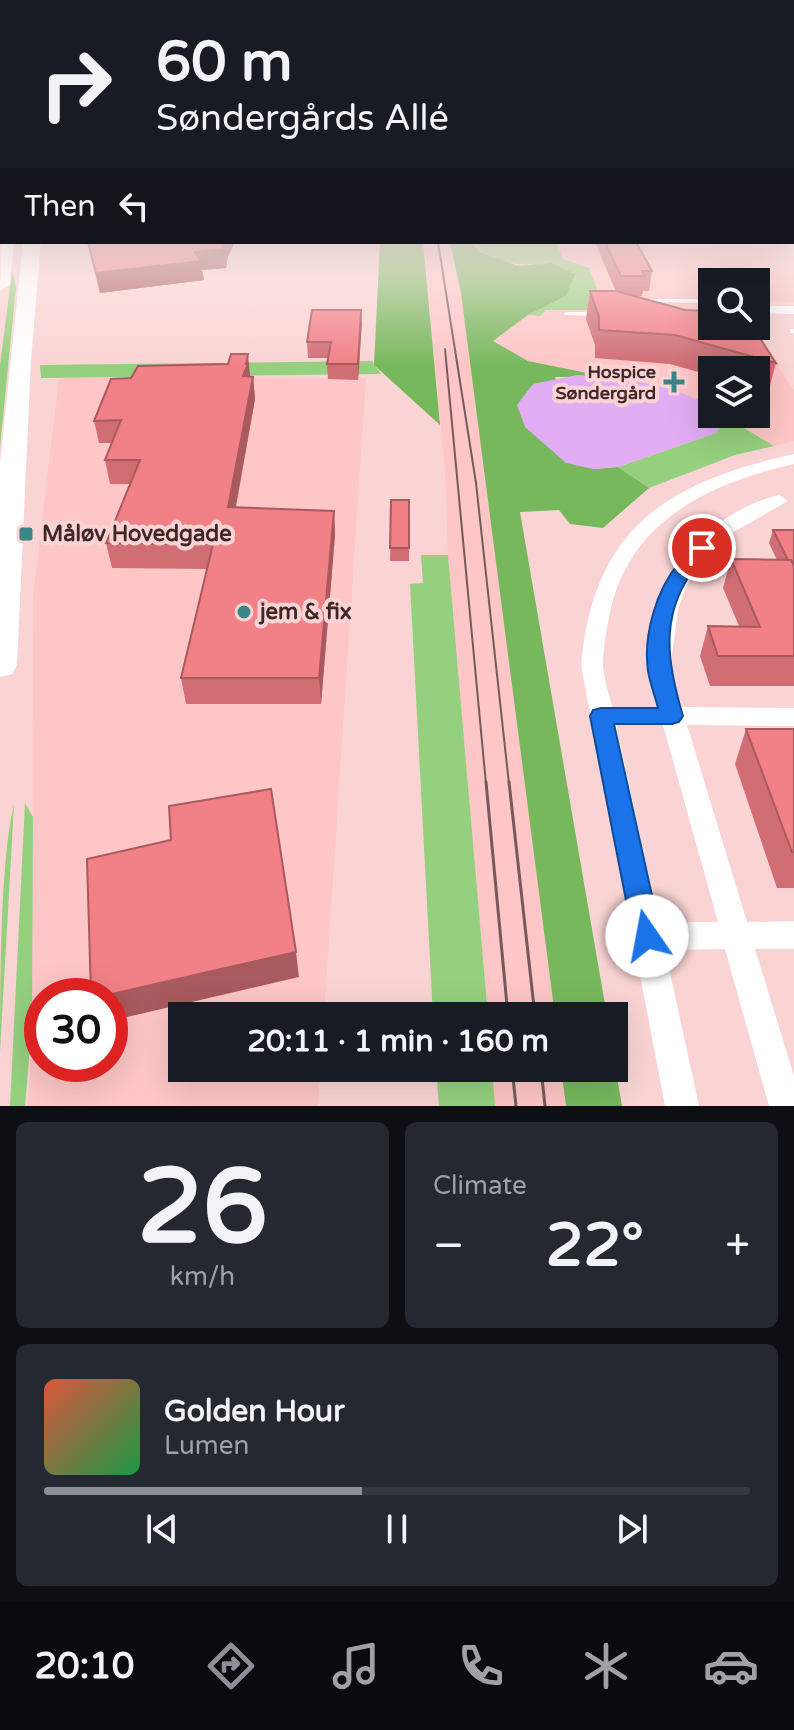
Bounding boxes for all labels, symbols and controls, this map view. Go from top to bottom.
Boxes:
text: 60 m [156,29,292,96]
icon: right [24,32,128,136]
text: Søndergårds Allé [156,97,449,140]
icon: left [112,184,156,228]
text: Then [24,188,96,225]
map controls [698,268,770,428]
button: search [698,268,770,340]
button: layers [698,356,770,428]
place label: Hospice Søndergård [555,361,656,404]
marker: Hospice Søndergård [663,371,685,393]
pin [668,514,736,582]
place label: Måløv Hovedgade [42,521,232,547]
marker: Måløv Hovedgade [17,525,35,543]
icon: arrive [680,526,724,570]
place label: jem & fix [258,599,352,625]
marker: jem & fix [235,603,253,621]
position arrow [605,894,689,978]
speed limit sign: 30 [24,978,128,1082]
text: 20:11 · 1 min · 160 m [247,1023,549,1060]
text: 26 [137,1146,268,1271]
text: Climate [433,1170,527,1201]
text: 22° [546,1210,644,1282]
text: − [433,1220,464,1273]
text: + [725,1220,750,1273]
text: km/h [170,1261,235,1292]
text: Golden Hour [164,1393,345,1430]
text: Lumen [164,1430,249,1461]
icon: previous [140,1507,184,1551]
icon: pause [375,1507,419,1551]
icon: next [610,1507,654,1551]
icon: directions [203,1638,259,1694]
icon: music [328,1638,384,1694]
icon: phone [453,1638,509,1694]
icon: climate [578,1638,634,1694]
icon: car [703,1638,759,1694]
text: 20:10 [35,1645,134,1688]

